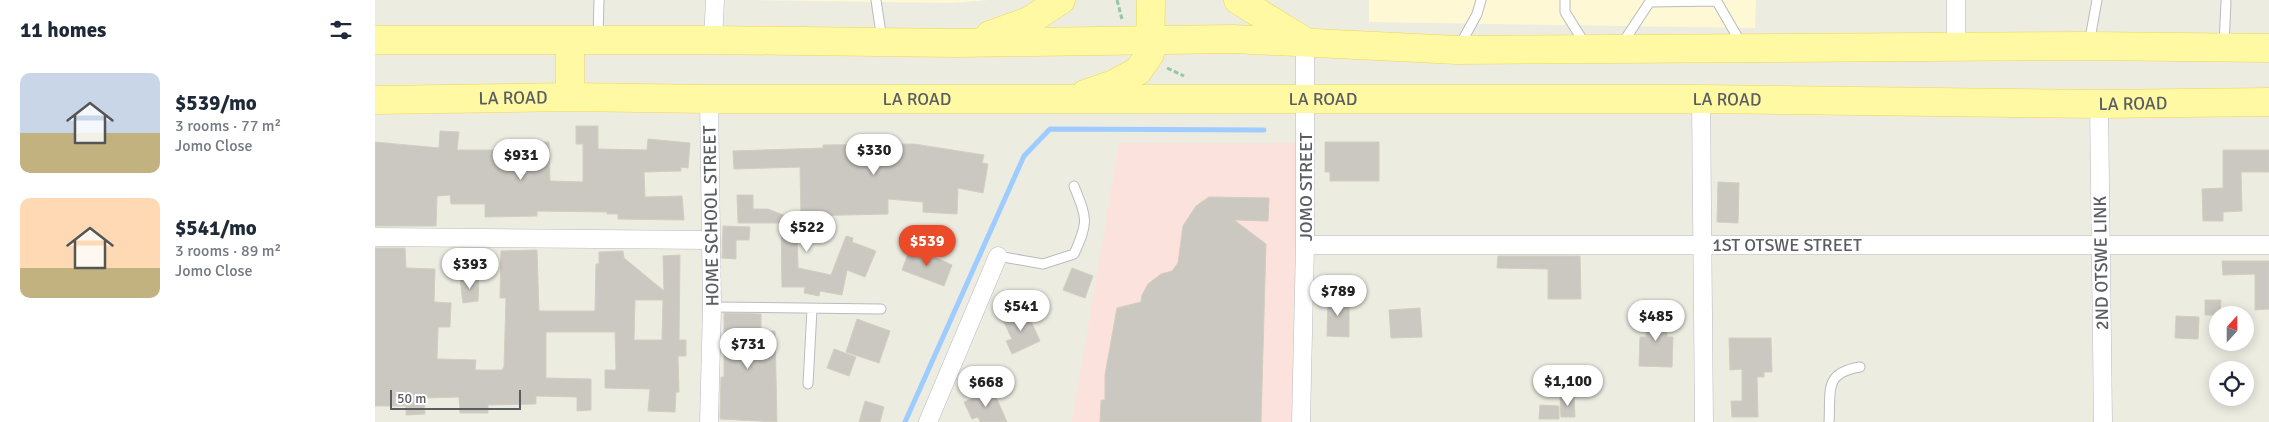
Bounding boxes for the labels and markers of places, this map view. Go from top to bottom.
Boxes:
pin: $330 [844,134,904,176]
pin: $931 [491,138,551,181]
pin: $522 [777,210,837,253]
pin: $539 [897,224,957,267]
pin: $393 [440,248,500,290]
pin: $789 [1308,274,1368,317]
pin: $541 [991,290,1051,332]
pin: $485 [1626,300,1686,342]
pin: $731 [718,328,778,370]
pin: $1,100 [1527,364,1609,407]
pin: $668 [956,366,1016,408]

